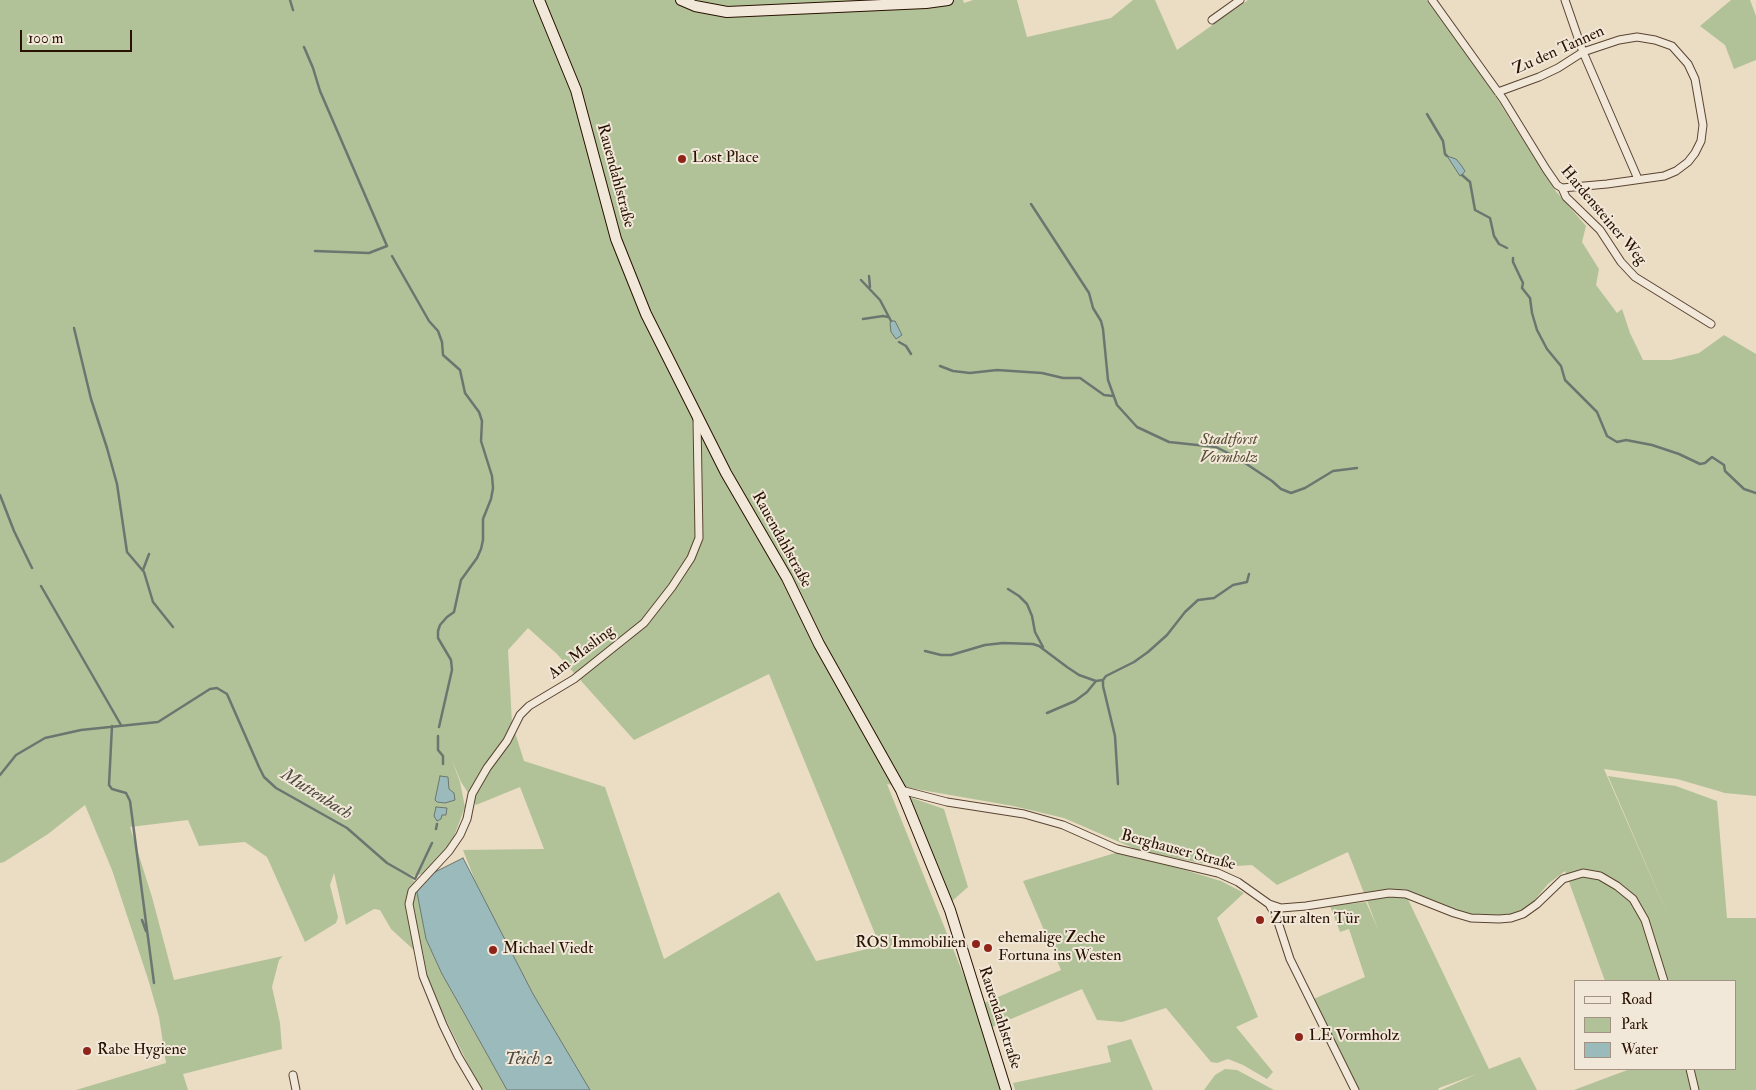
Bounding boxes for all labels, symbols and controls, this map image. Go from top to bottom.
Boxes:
scale bar [22,20,135,52]
street label: Zu den Tannen [1510,22,1608,80]
text: 100 m [28,29,63,48]
street label: Rauendahlstraße [592,122,638,230]
place label: Lost Place [692,149,759,169]
marker: Lost Place [676,153,688,165]
street label: Hardensteiner Weg [1556,162,1650,270]
park label: Stadtforst Vormholz [1200,431,1258,469]
street label: Rauendahlstraße [747,489,815,591]
street label: Am Masling [545,622,619,684]
water label: Muttenbach [276,765,356,825]
street label: Berghauser Straße [1119,827,1237,875]
place label: Zur alten Tür [1270,910,1359,930]
marker: Zur alten Tür [1254,914,1266,926]
place label: ehemalige Zeche Fortuna ins Westen [998,929,1121,967]
place label: ROS Immobilien [855,934,966,954]
marker: ROS Immobilien [970,938,982,950]
place label: Michael Viedt [503,940,593,960]
marker: ehemalige Zeche Fortuna ins Westen [982,942,994,954]
marker: Michael Viedt [487,944,499,956]
street label: Rauendahlstraße [973,964,1025,1072]
legend [1574,980,1736,1070]
text: Road [1621,990,1652,1009]
text: Park [1621,1015,1648,1034]
place label: LE Vormholz [1309,1027,1399,1047]
marker: LE Vormholz [1293,1031,1305,1043]
text: Water [1621,1040,1658,1059]
place label: Rabe Hygiene [97,1041,186,1061]
marker: Rabe Hygiene [81,1045,93,1057]
water label: Teich 2 [505,1049,553,1071]

